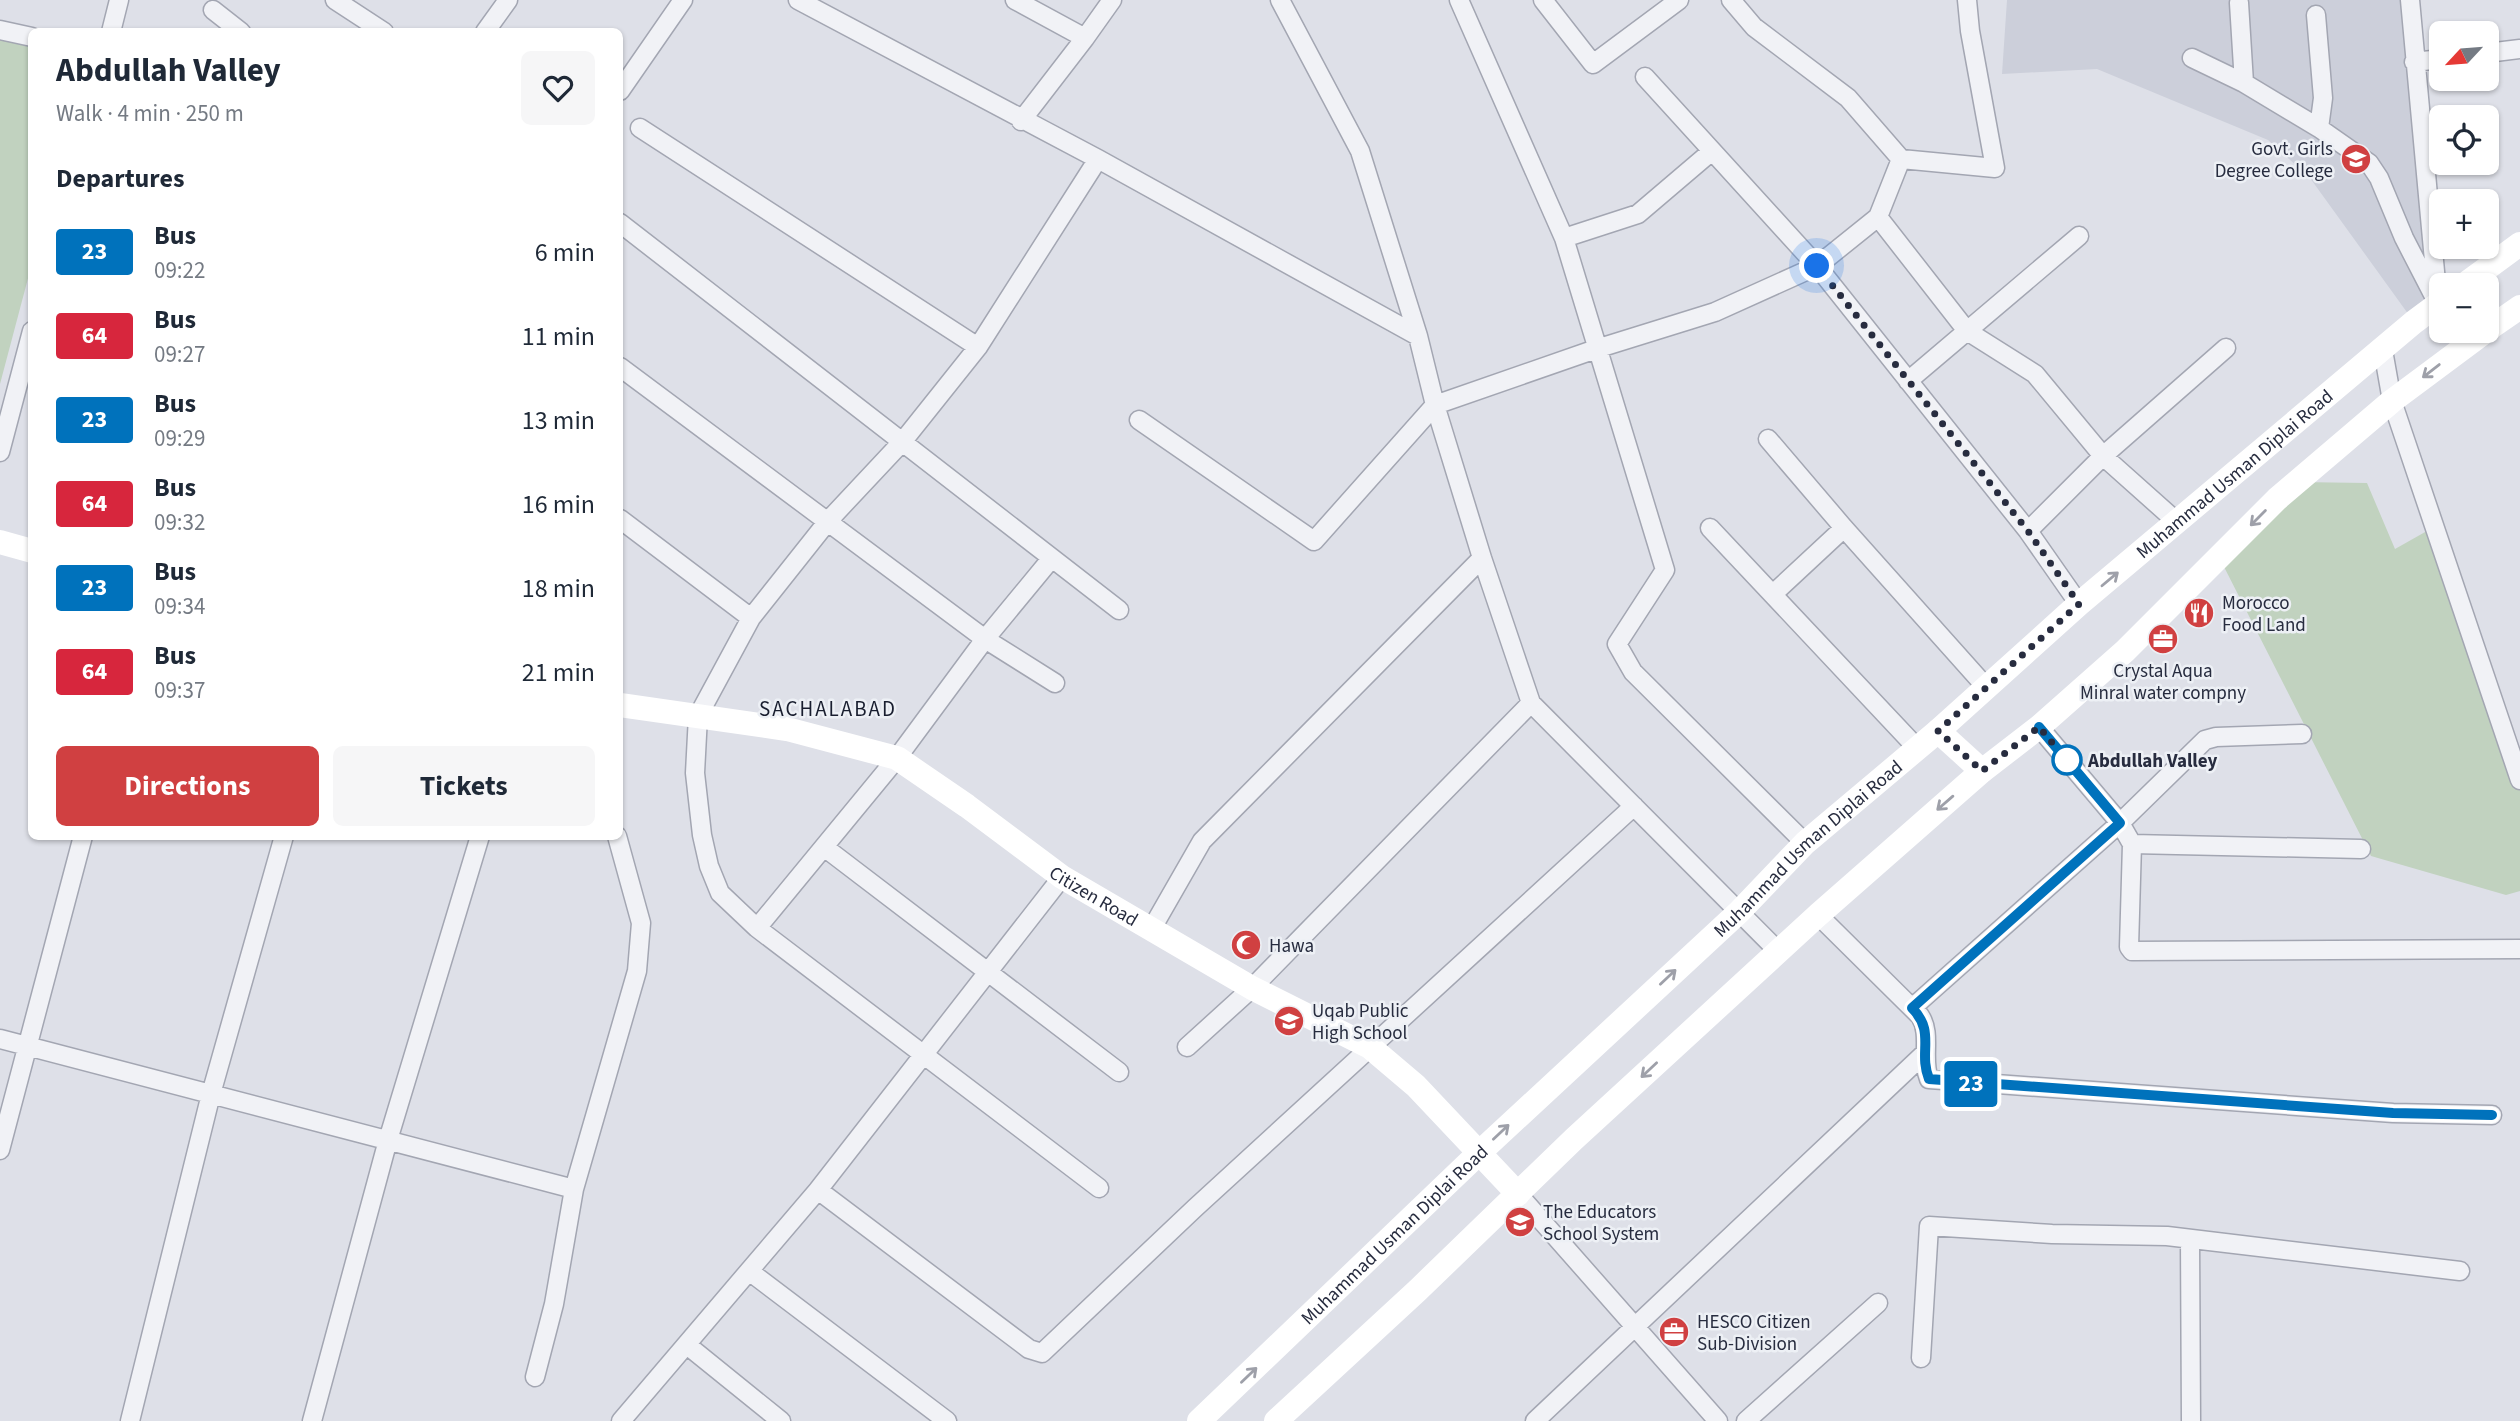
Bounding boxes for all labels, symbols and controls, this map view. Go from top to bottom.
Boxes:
north arrow [2429,21,2499,91]
map controls [2429,21,2499,343]
text: Abdullah Valley [56,47,281,94]
button: heart [521,51,595,125]
text: Walk · 4 min · 250 m [56,97,244,130]
button: locate [2429,105,2499,175]
place label: Govt. Girls Degree College [2215,136,2333,185]
school or university icon: Govt. Girls Degree College [2339,142,2373,176]
text: Departures [56,160,184,197]
button: + [2429,189,2499,259]
text: Bus [154,217,196,254]
text: 23 [82,234,107,269]
text: 6 min [535,234,595,271]
your location [1799,248,1834,283]
text: 09:22 [154,254,205,287]
button: − [2429,273,2499,343]
text: Bus [154,301,196,338]
text: 64 [82,318,107,353]
text: 11 min [522,318,595,355]
text: 09:27 [154,338,205,371]
one-way arrow [2422,363,2440,378]
street label: Muhammad Usman Diplai Road [2131,384,2339,565]
text: Bus [154,385,196,422]
text: 23 [82,402,107,437]
text: 13 min [522,402,595,439]
text: 09:29 [154,422,205,455]
text: Bus [154,469,196,506]
text: 64 [82,486,107,521]
text: 16 min [522,486,595,523]
text: 09:32 [154,506,205,539]
one-way arrow [2249,510,2266,527]
text: Bus [154,553,196,590]
text: 23 [82,570,107,605]
text: 18 min [522,570,595,607]
one-way arrow [2100,571,2118,587]
text: 09:34 [154,590,205,623]
place label: Morocco Food Land [2222,590,2306,639]
restaurant icon: Morocco Food Land [2182,596,2216,630]
office icon: Crystal Aqua Minral water compny [2146,622,2180,656]
text: Bus [154,637,196,674]
text: 64 [82,654,107,689]
text: 21 min [522,654,595,691]
place label: Crystal Aqua Minral water compny [2080,658,2246,707]
text: 09:37 [154,674,205,707]
district label: SACHALABAD [759,694,897,724]
marker: Abdullah Valley [2052,745,2082,775]
button: Directions [56,746,319,826]
button: Tickets [333,746,595,826]
place label: Abdullah Valley [2087,748,2217,775]
street label: Muhammad Usman Diplai Road [1708,754,1909,944]
one-way arrow [1937,795,1954,812]
street label: Citizen Road [1043,860,1143,934]
mosque icon: Hawa [1229,928,1263,962]
place label: Hawa [1269,933,1314,960]
one-way arrow [1659,969,1676,986]
place label: Uqab Public High School [1312,998,1409,1047]
school or university icon: Uqab Public High School [1272,1004,1306,1038]
line badge: 23 [1940,1061,2002,1107]
one-way arrow [1641,1062,1658,1079]
text: 23 [1958,1066,1984,1101]
one-way arrow [1492,1123,1509,1140]
street label: Muhammad Usman Diplai Road [1295,1139,1495,1332]
place label: The Educators School System [1543,1199,1659,1248]
school or university icon: The Educators School System [1503,1205,1537,1239]
place label: HESCO Citizen Sub-Division [1697,1309,1811,1358]
office icon: HESCO Citizen Sub-Division [1657,1315,1691,1349]
one-way arrow [1241,1366,1258,1383]

